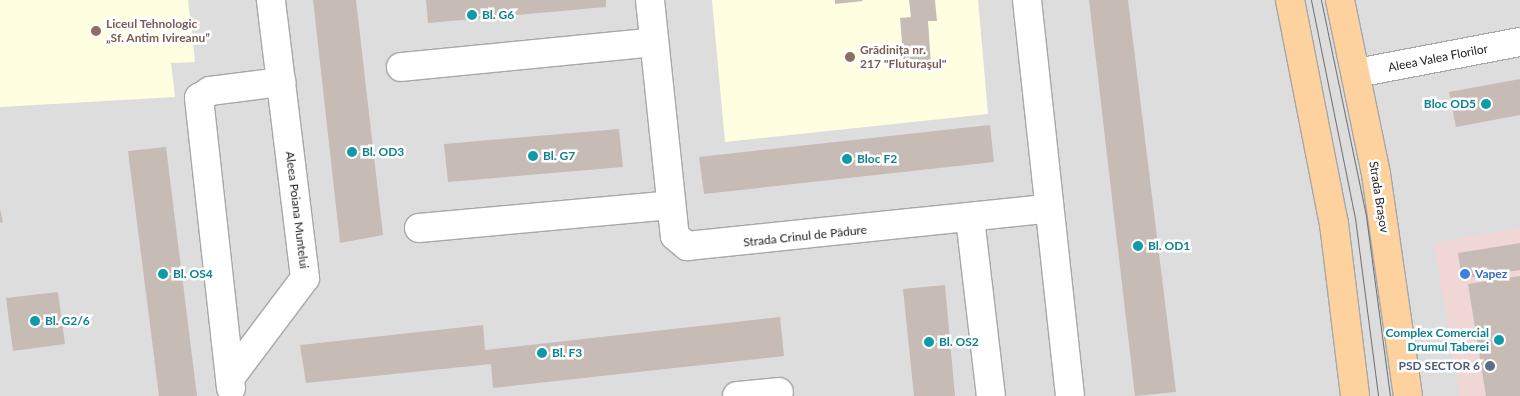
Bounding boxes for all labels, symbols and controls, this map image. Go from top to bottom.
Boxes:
place label: Bl. G6 [482,8,514,22]
marker: Bl. G6 [466,9,478,21]
place label: Liceul Tehnologic „Sf. Antim Ivireanu” [106,17,210,45]
marker: Liceul Tehnologic „Sf. Antim Ivireanu” [90,25,102,37]
street label: Aleea Valea Florilor [1387,41,1489,75]
place label: Grădinița nr. 217 "Fluturaşul" [860,43,946,71]
marker: Grădinița nr. 217 "Fluturaşul" [844,51,856,63]
place label: Bloc OD5 [1424,97,1476,111]
marker: Bloc OD5 [1480,98,1492,110]
place label: Bl. OD3 [362,145,404,159]
marker: Bl. OD3 [346,146,358,158]
place label: Bl. G7 [543,149,575,163]
street label: Aleea Poiana Muntelui [283,150,311,270]
marker: Bl. G7 [527,150,539,162]
place label: Bloc F2 [857,152,897,166]
marker: Bloc F2 [841,153,853,165]
street label: Strada Brașov [1366,160,1392,234]
street label: Strada Crinul de Pădure [743,222,867,250]
place label: Bl. OD1 [1148,239,1190,253]
marker: Bl. OD1 [1132,240,1144,252]
place label: Bl. OS4 [173,267,213,281]
place label: Vapez [1475,267,1507,281]
marker: Bl. OS4 [157,268,169,280]
marker: Vapez [1459,268,1471,280]
place label: Bl. G2/6 [45,314,90,328]
marker: Bl. G2/6 [29,315,41,327]
place label: Complex Comercial Drumul Taberei [1386,326,1489,354]
marker: Complex Comercial Drumul Taberei [1493,334,1505,346]
place label: Bl. OS2 [939,335,979,349]
marker: Bl. OS2 [923,336,935,348]
place label: Bl. F3 [552,346,582,360]
marker: Bl. F3 [536,347,548,359]
place label: PSD SECTOR 6 [1399,359,1480,373]
marker: PSD SECTOR 6 [1484,360,1496,372]

